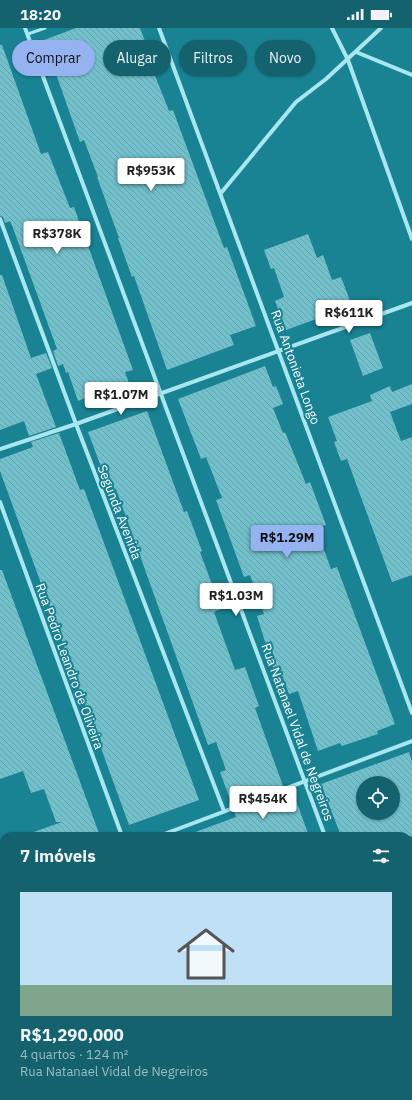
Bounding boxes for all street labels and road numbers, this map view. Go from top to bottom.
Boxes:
street label: Rua Antonieta Longo [267,308,324,427]
street label: Segunda Avenida [94,462,145,562]
street label: Rua Pedro Leandro de Oliveira [32,581,108,752]
street label: Rua Natanael Vidal de Negreiros [257,641,338,823]

